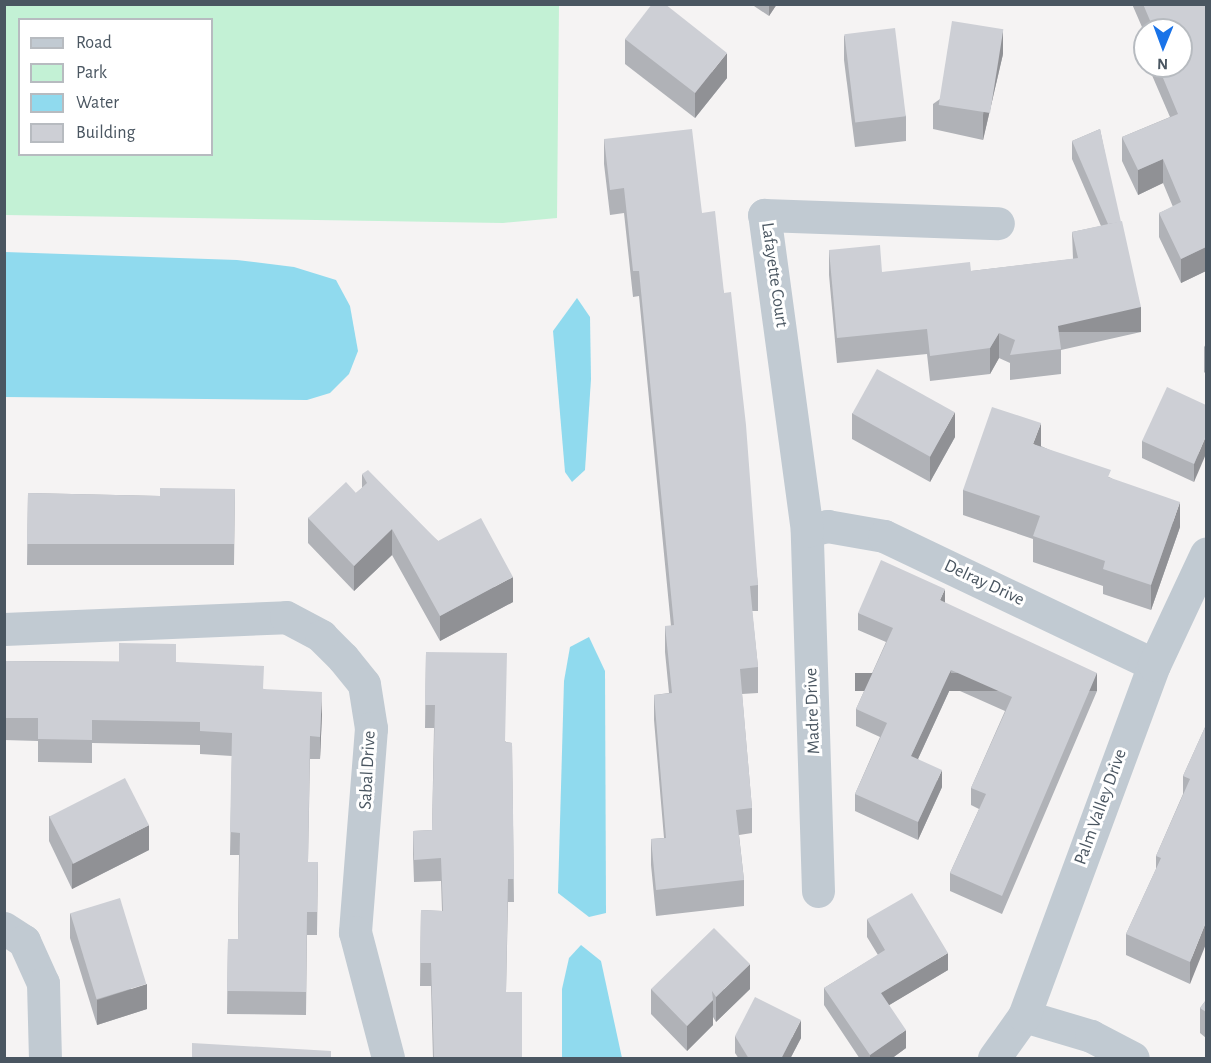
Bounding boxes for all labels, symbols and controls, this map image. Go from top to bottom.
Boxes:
legend [18,18,213,156]
north arrow [1133,18,1193,78]
text: Road [76,34,112,52]
text: N [1157,56,1168,72]
text: Park [76,64,107,82]
text: Water [76,94,119,112]
text: Building [76,124,135,142]
street label: Lafayette Court [756,221,792,329]
street label: Delray Drive [940,555,1028,611]
street label: Madre Drive [801,668,825,754]
street label: Sabal Drive [355,730,381,810]
street label: Palm Valley Drive [1070,746,1132,868]

